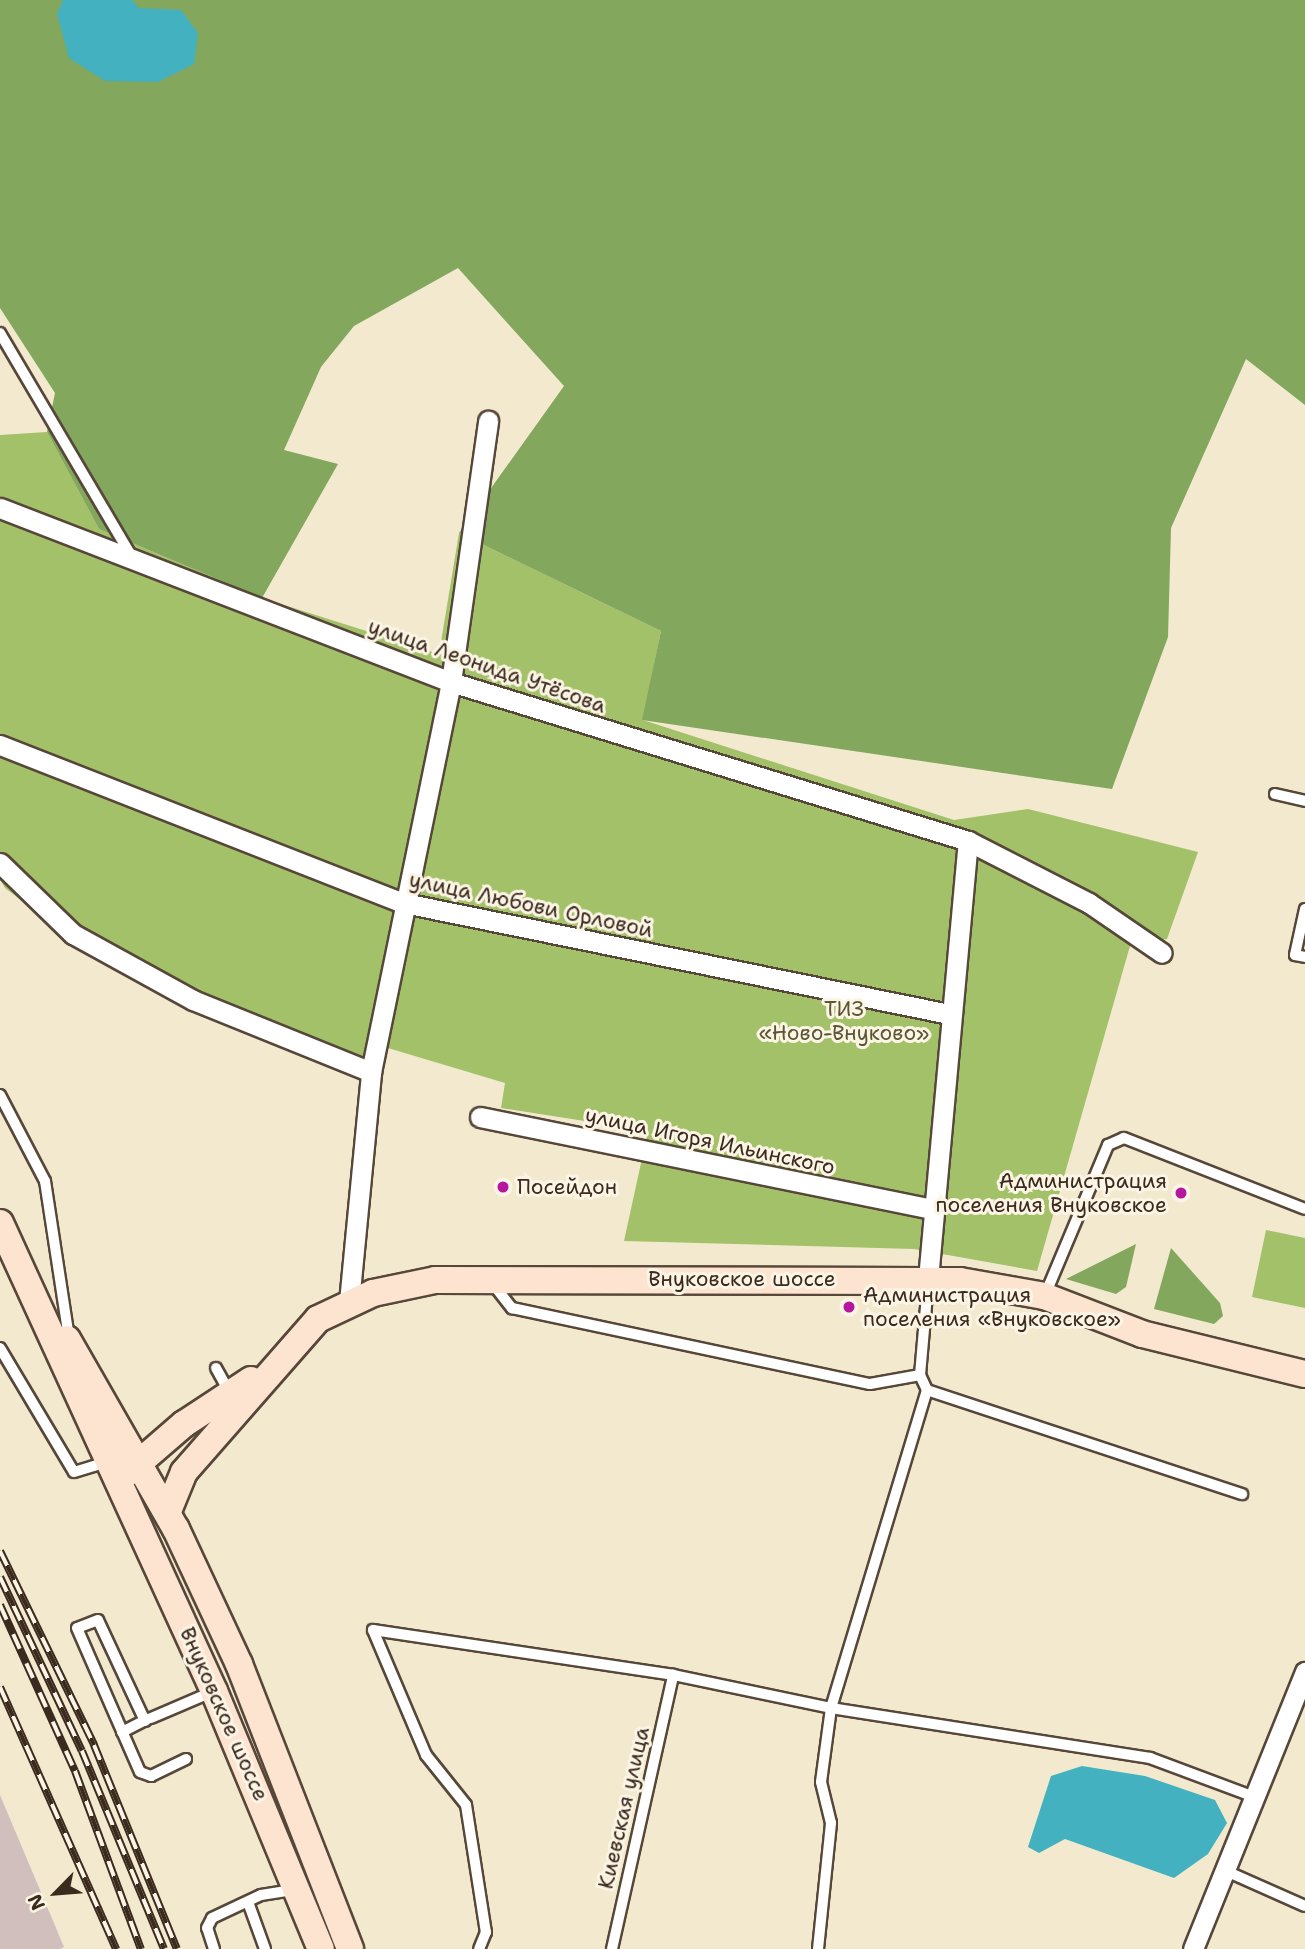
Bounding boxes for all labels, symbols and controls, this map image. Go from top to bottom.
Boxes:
street label: улица Леонида Утёсова [365,613,609,719]
street label: улица Любови Орловой [407,867,655,943]
park label: ТИЗ «Ново-Внуково» [759,996,929,1046]
street label: улица Игоря Ильинского [583,1102,837,1180]
place label: Администрация поселения Внуковское [935,1168,1167,1218]
place label: Посейдон [517,1174,617,1200]
marker: Посейдон [495,1179,511,1195]
marker: Администрация поселения Внуковское [1173,1185,1189,1201]
street label: Внуковское шоссе [648,1266,836,1292]
place label: Администрация поселения «Внуковское» [863,1282,1121,1332]
marker: Администрация поселения «Внуковское» [841,1299,857,1315]
street label: Внуковское шоссе [174,1623,274,1805]
street label: Киевская улица [593,1725,655,1891]
north arrow [21,1858,91,1928]
text: N [22,1890,51,1914]

